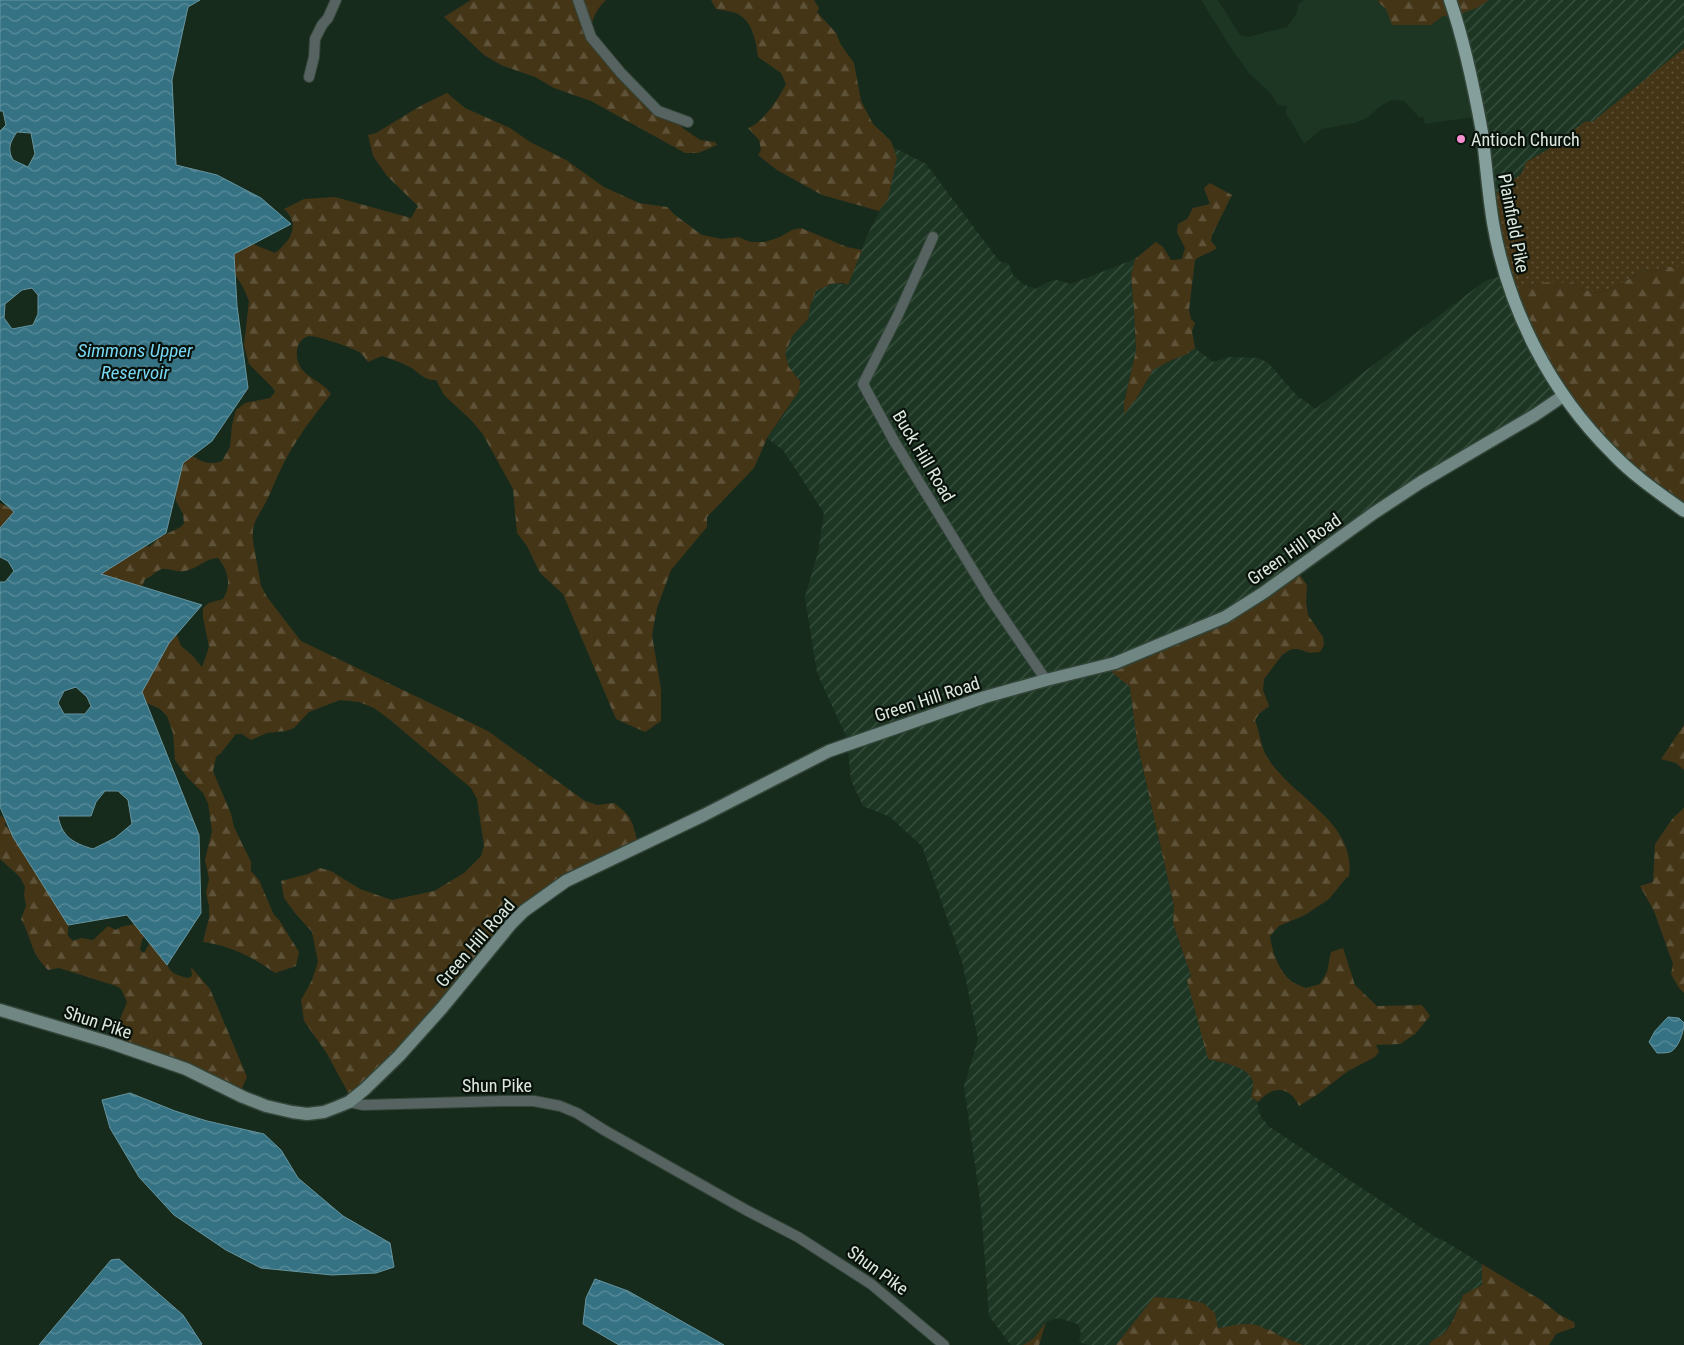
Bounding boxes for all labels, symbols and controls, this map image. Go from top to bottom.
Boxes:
place label: Antioch Church [1471,129,1580,150]
marker: Antioch Church [1455,133,1467,145]
street label: Plainfield Pike [1494,172,1534,274]
water label: Simmons Upper Reservoir [77,339,193,384]
street label: Buck Hill Road [888,406,960,506]
street label: Green Hill Road [1243,509,1345,589]
street label: Green Hill Road [872,672,982,726]
street label: Green Hill Road [431,895,519,991]
street label: Shun Pike [61,1001,135,1043]
street label: Shun Pike [462,1075,532,1096]
street label: Shun Pike [843,1241,913,1299]

